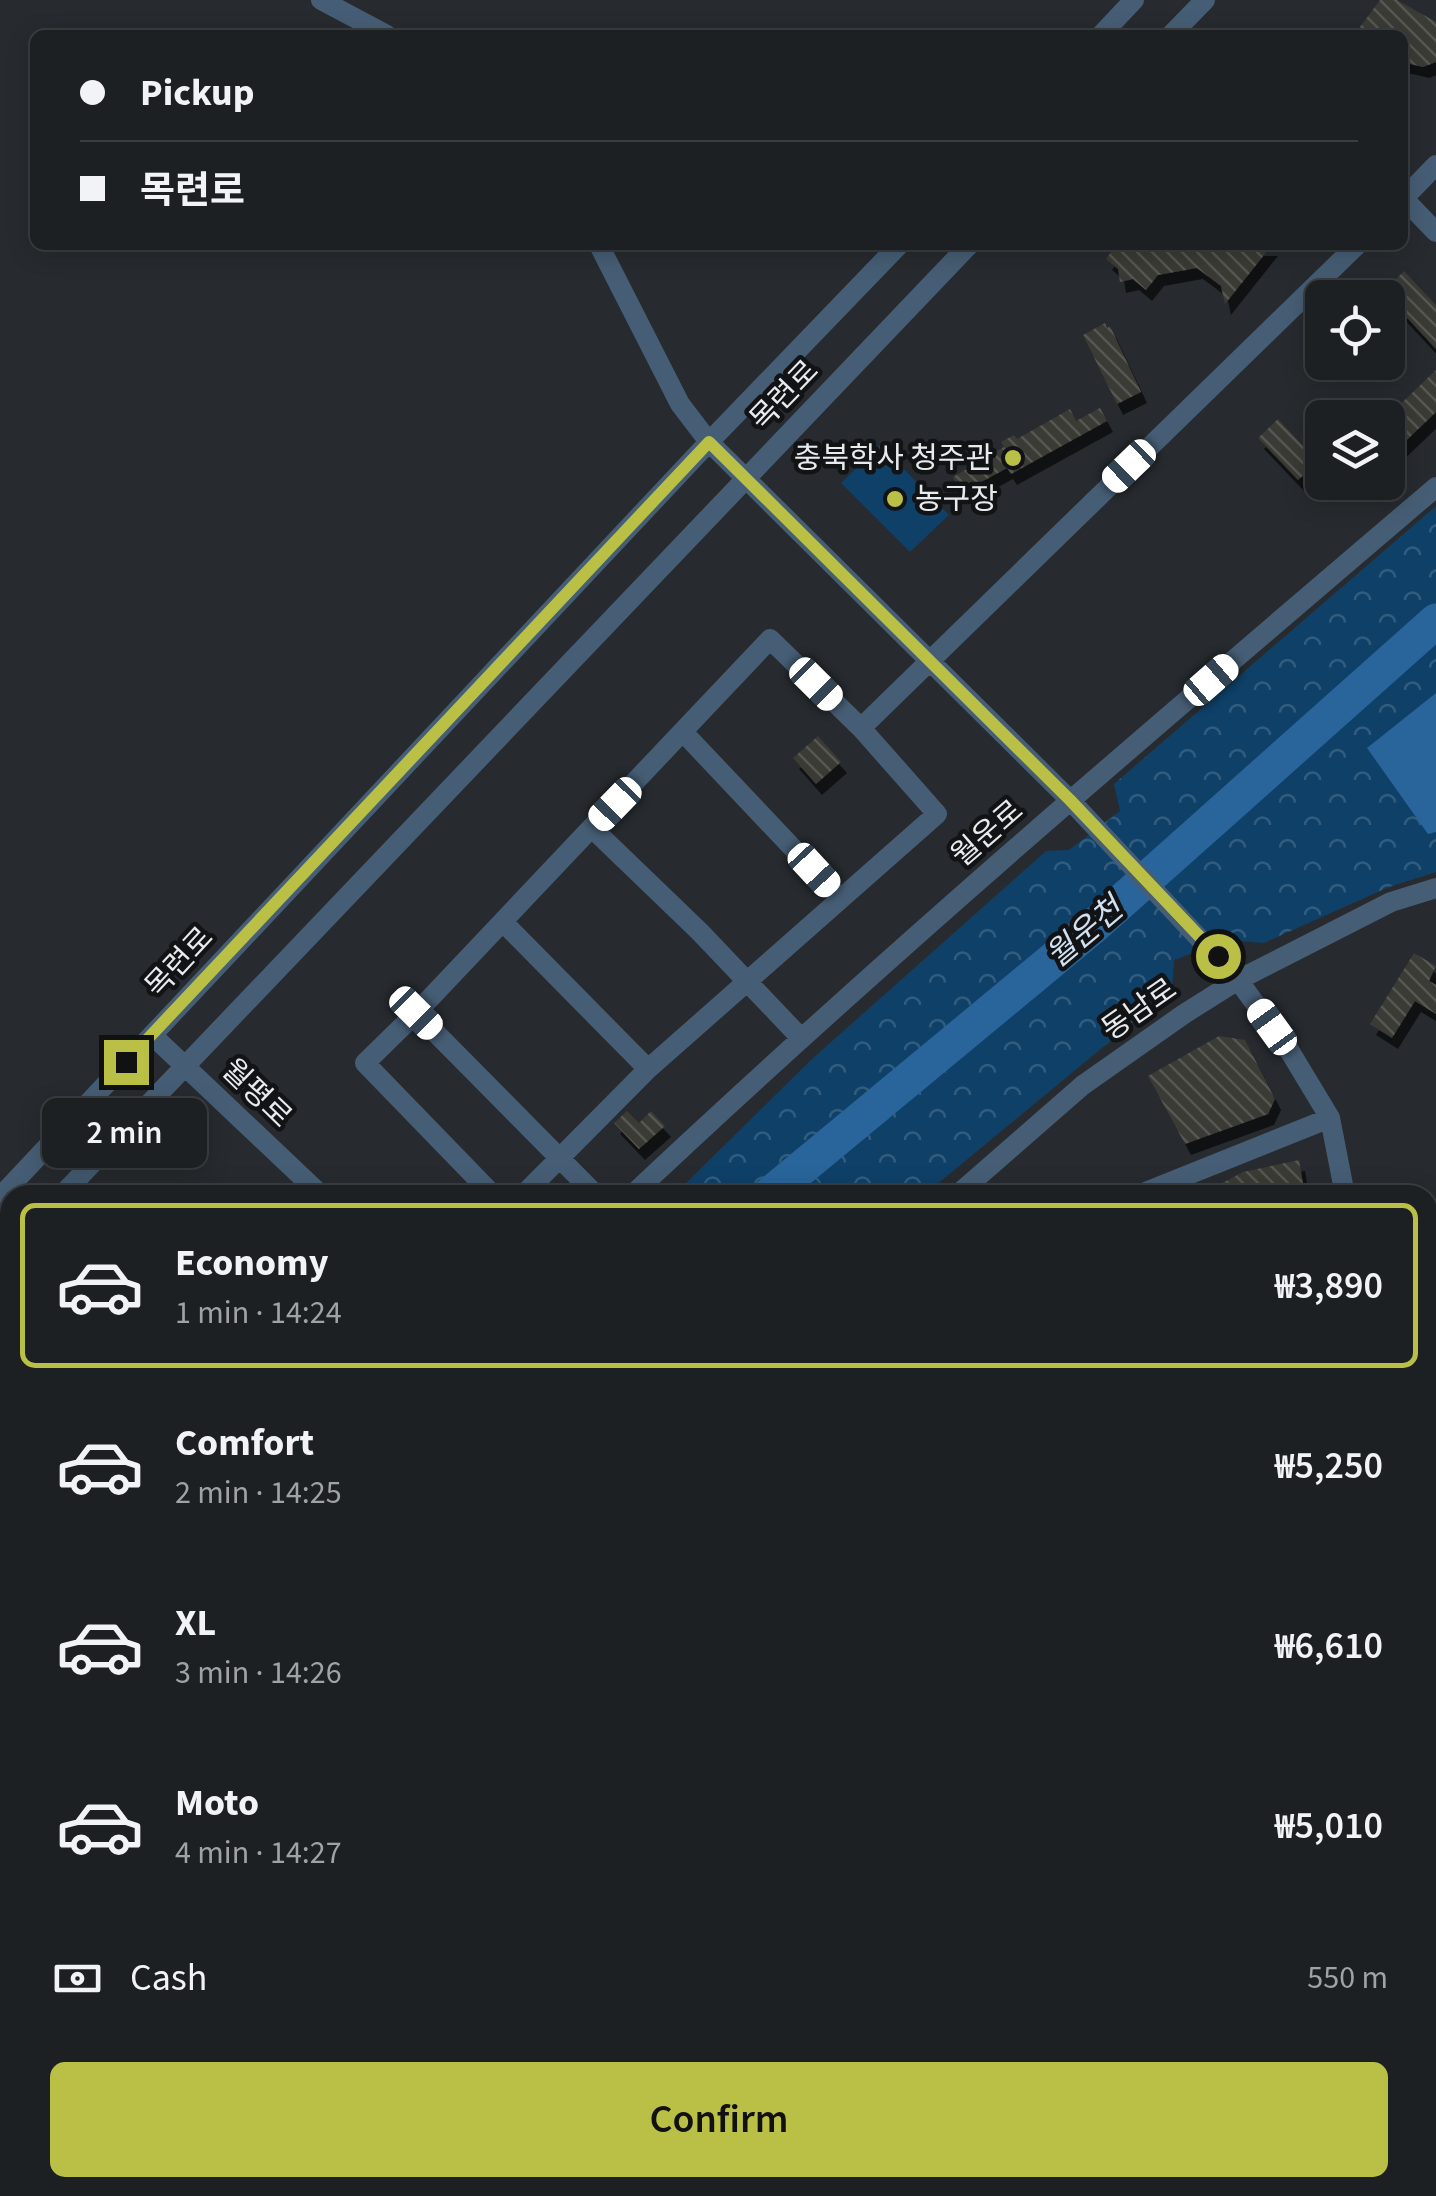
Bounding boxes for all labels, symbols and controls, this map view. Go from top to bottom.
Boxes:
text: Pickup [140,66,254,120]
text: 목련로 [140,164,245,218]
map controls [1305,280,1405,500]
button: locate [1305,280,1405,380]
street label: 목련로 [740,351,829,440]
button: layers [1305,400,1405,500]
car [1097,434,1161,498]
place label: 충북학사 청주관 [794,437,993,480]
marker: 충북학사 청주관 [1002,447,1024,469]
place label: 농구장 [915,478,998,521]
marker: 농구장 [884,488,906,510]
car [1179,649,1243,711]
car [784,652,848,716]
car [583,772,647,836]
street label: 월운로 [942,790,1033,877]
car [783,838,845,902]
water label: 월운천 [1036,884,1136,979]
street label: 목련로 [135,917,223,1007]
route start [1196,934,1241,979]
street label: 동남로 [1093,968,1186,1051]
car [384,981,448,1045]
car [1242,994,1302,1060]
route end [104,1040,149,1085]
street label: 월평로 [212,1049,301,1138]
callout: 2 min [44,1097,208,1167]
text: 2 min [86,1110,163,1156]
text: Economy [175,1236,328,1290]
icon: car [55,1241,145,1331]
text: ₩3,890 [1275,1259,1383,1313]
text: 1 min · 14:24 [175,1290,342,1336]
text: Comfort [175,1416,314,1470]
icon: car [55,1421,145,1511]
text: ₩5,250 [1275,1439,1383,1493]
text: 2 min · 14:25 [175,1470,342,1516]
text: XL [175,1596,216,1650]
icon: car [55,1601,145,1691]
text: ₩6,610 [1275,1619,1383,1673]
text: 3 min · 14:26 [175,1650,342,1696]
text: Moto [175,1776,259,1830]
icon: car [55,1781,145,1871]
text: ₩5,010 [1275,1799,1383,1853]
text: 4 min · 14:27 [175,1830,342,1876]
icon: cash [50,1951,105,2006]
text: Cash [130,1951,207,2005]
text: 550 m [1307,1955,1388,2001]
button: Confirm [50,2062,1388,2177]

